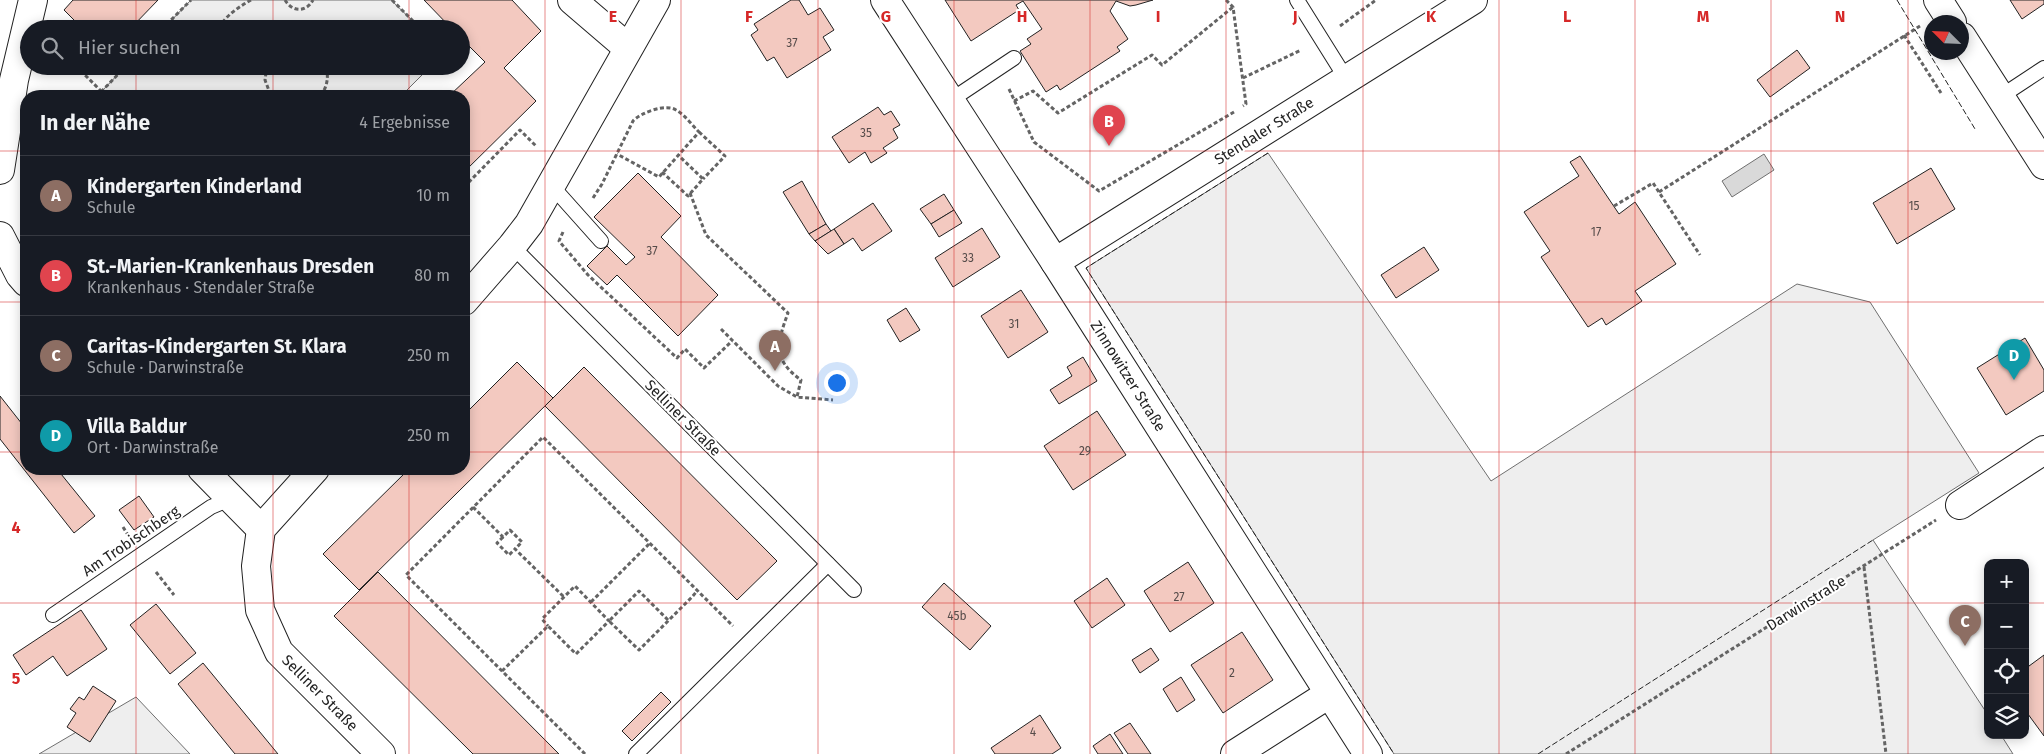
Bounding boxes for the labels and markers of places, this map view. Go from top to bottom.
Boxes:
pin: B [1093,105,1125,146]
pin: A [759,330,791,371]
pin: D [1998,339,2030,380]
pin: C [1949,605,1981,646]

